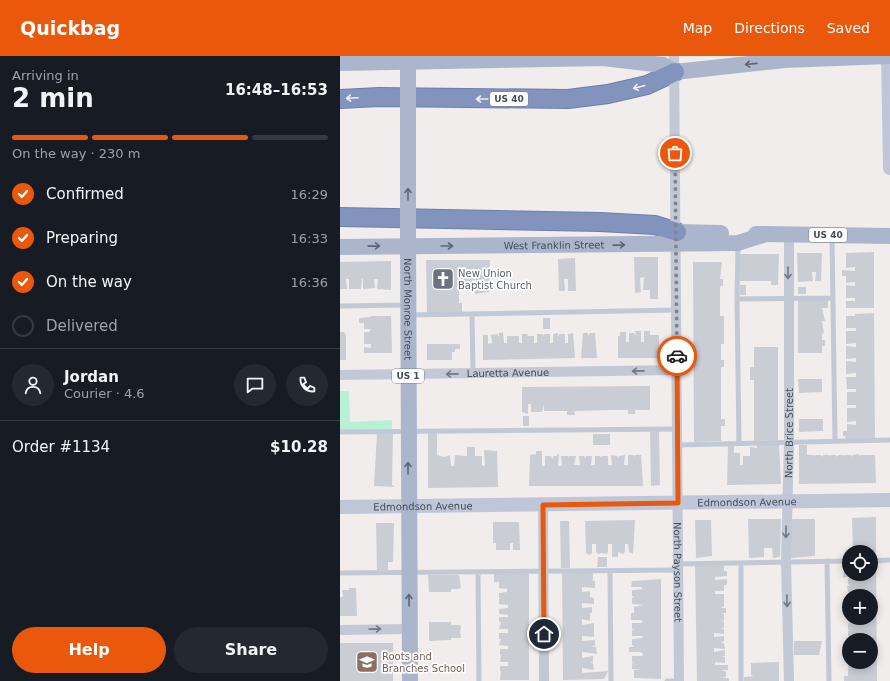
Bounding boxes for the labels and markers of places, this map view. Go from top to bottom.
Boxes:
pin [658,136,692,170]
church icon: New Union Baptist Church [430,266,456,292]
place label: New Union Baptist Church [458,268,532,291]
pin [527,617,561,651]
school or university icon: Roots and Branches School [354,649,380,675]
place label: Roots and Branches School [382,651,465,674]

